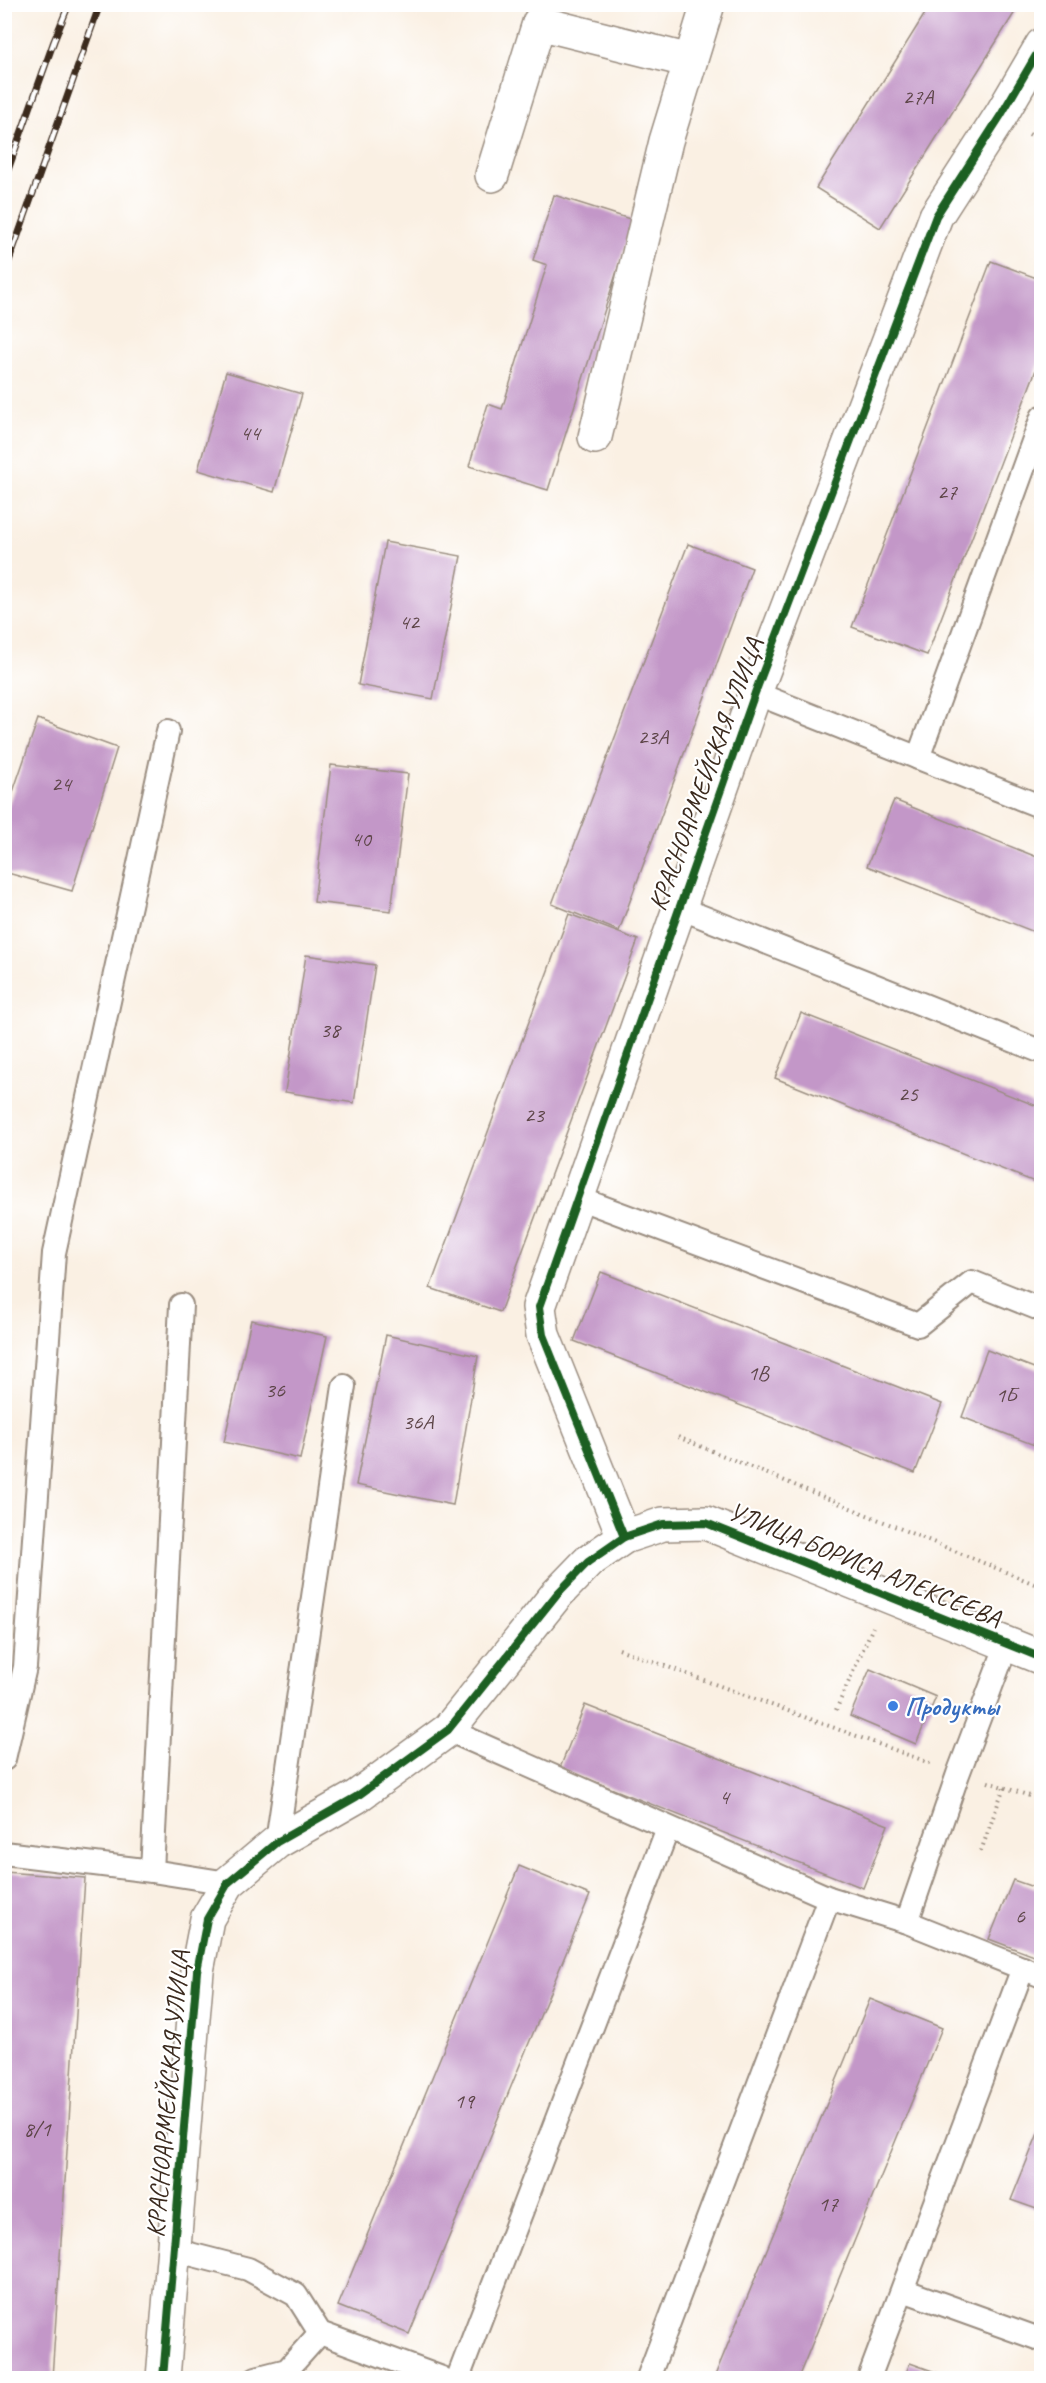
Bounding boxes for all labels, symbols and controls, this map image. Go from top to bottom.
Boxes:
house number: 27А [903,83,934,111]
house number: 44 [240,419,262,447]
house number: 27 [937,478,958,506]
house number: 42 [399,608,421,636]
street label: КРАСНОАРМЕЙСКАЯ УЛИЦА [641,633,770,915]
house number: 23А [638,723,669,751]
house number: 24 [51,770,73,798]
house number: 40 [351,825,373,853]
house number: 38 [320,1016,342,1044]
house number: 25 [898,1080,919,1108]
house number: 23 [524,1101,546,1129]
house number: 1В [747,1359,770,1387]
house number: 36 [265,1376,286,1404]
house number: 1Б [995,1381,1020,1409]
house number: 36А [403,1408,434,1436]
street label: УЛИЦА БОРИСА АЛЕКСЕЕВА [724,1495,1007,1635]
place label: Продукты [905,1690,1001,1723]
marker: Продукты [886,1699,900,1713]
house number: 4 [719,1783,731,1811]
house number: 6 [1015,1902,1026,1930]
street label: КРАСНОАРМЕЙСКАЯ УЛИЦА [139,1948,197,2239]
house number: 19 [454,2087,476,2115]
house number: 8/1 [23,2115,52,2143]
house number: 17 [818,2190,839,2218]

